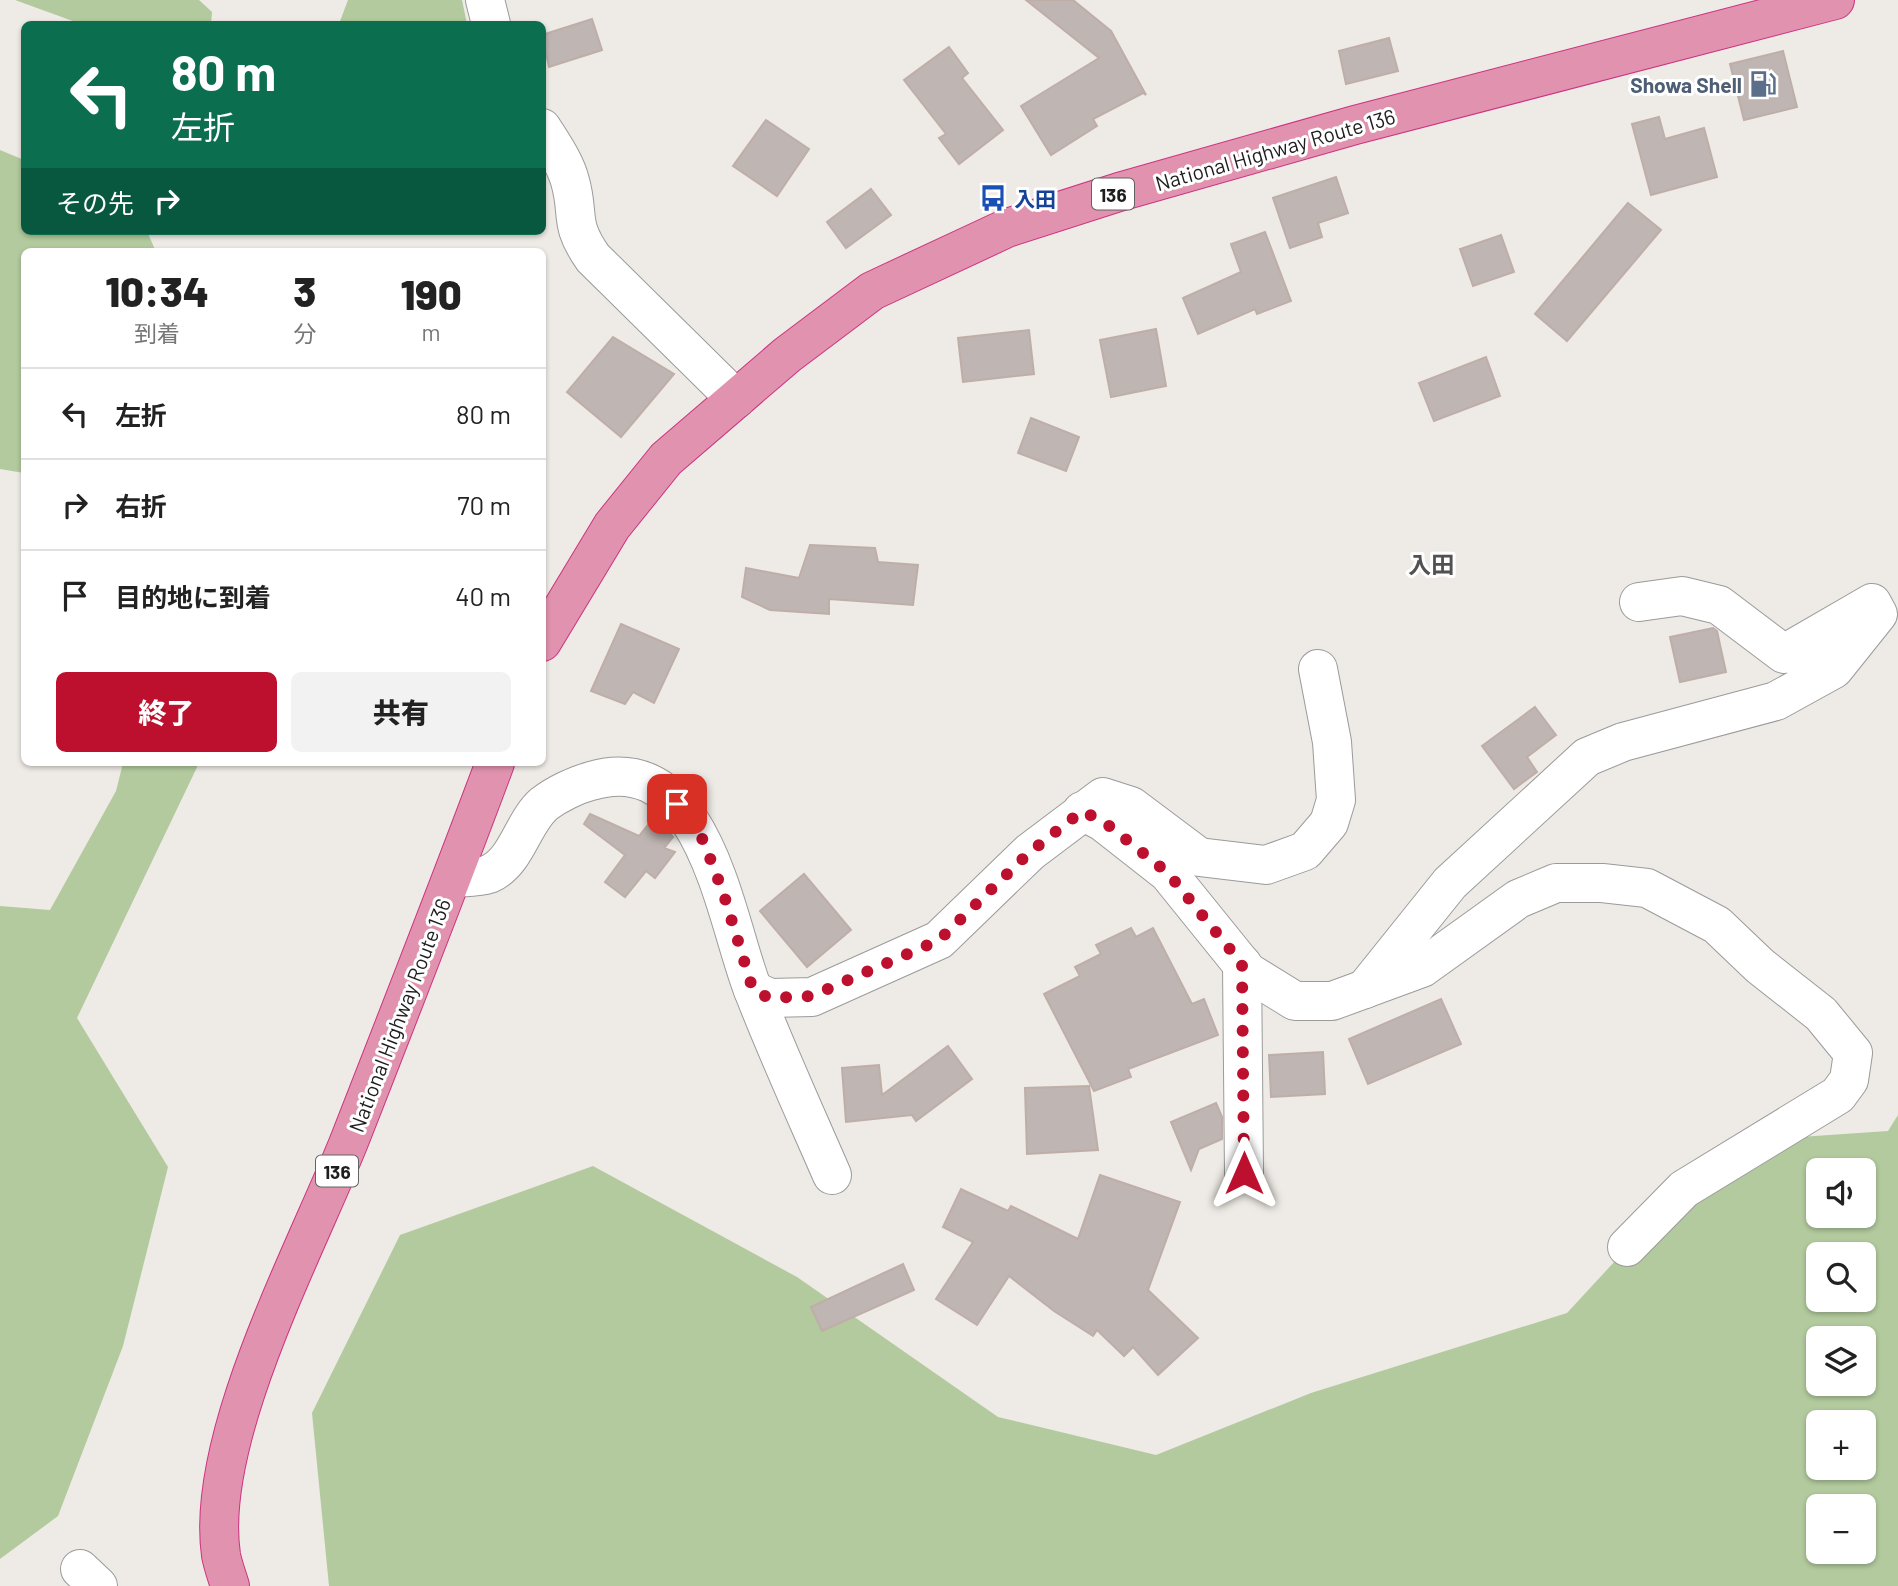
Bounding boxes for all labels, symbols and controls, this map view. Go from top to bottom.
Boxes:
text: 80 m [171,42,276,101]
icon: left [56,49,147,140]
fuel station icon: Showa Shell [1748,69,1778,99]
place label: Showa Shell [1630,72,1742,97]
street label: National Highway Route 136 [1152,103,1398,195]
text: 左折 [171,107,235,145]
road number: 136 [1092,178,1134,210]
icon: right [148,182,186,220]
bus stop icon: 入田 [978,183,1008,213]
place label: 入田 [1014,186,1056,211]
text: その先 [56,187,134,218]
text: 10:34 [105,265,209,315]
text: 3 [293,265,316,315]
text: 190 [400,268,462,318]
text: m [422,318,441,346]
text: 到着 [134,319,180,347]
text: 分 [293,319,316,347]
icon: left [56,395,94,433]
text: 80 m [456,398,511,429]
text: 左折 [115,399,167,430]
icon: right [56,486,94,524]
text: 70 m [457,489,511,520]
text: 右折 [115,490,167,521]
district label: 入田 [1408,550,1454,578]
icon: arrive [56,577,94,615]
text: 40 m [455,580,511,611]
text: 目的地に到着 [115,581,271,612]
button: 終了 [56,672,277,752]
button: 共有 [291,672,511,752]
pin [647,774,707,834]
icon: arrive [658,785,696,823]
street label: National Highway Route 136 [343,895,455,1135]
position arrow [1207,1136,1281,1210]
road number: 136 [316,1156,358,1186]
map controls [1806,1158,1876,1564]
button: sound [1806,1158,1876,1228]
button: search [1806,1242,1876,1312]
button: layers [1806,1326,1876,1396]
button: + [1806,1410,1876,1480]
button: − [1806,1494,1876,1564]

